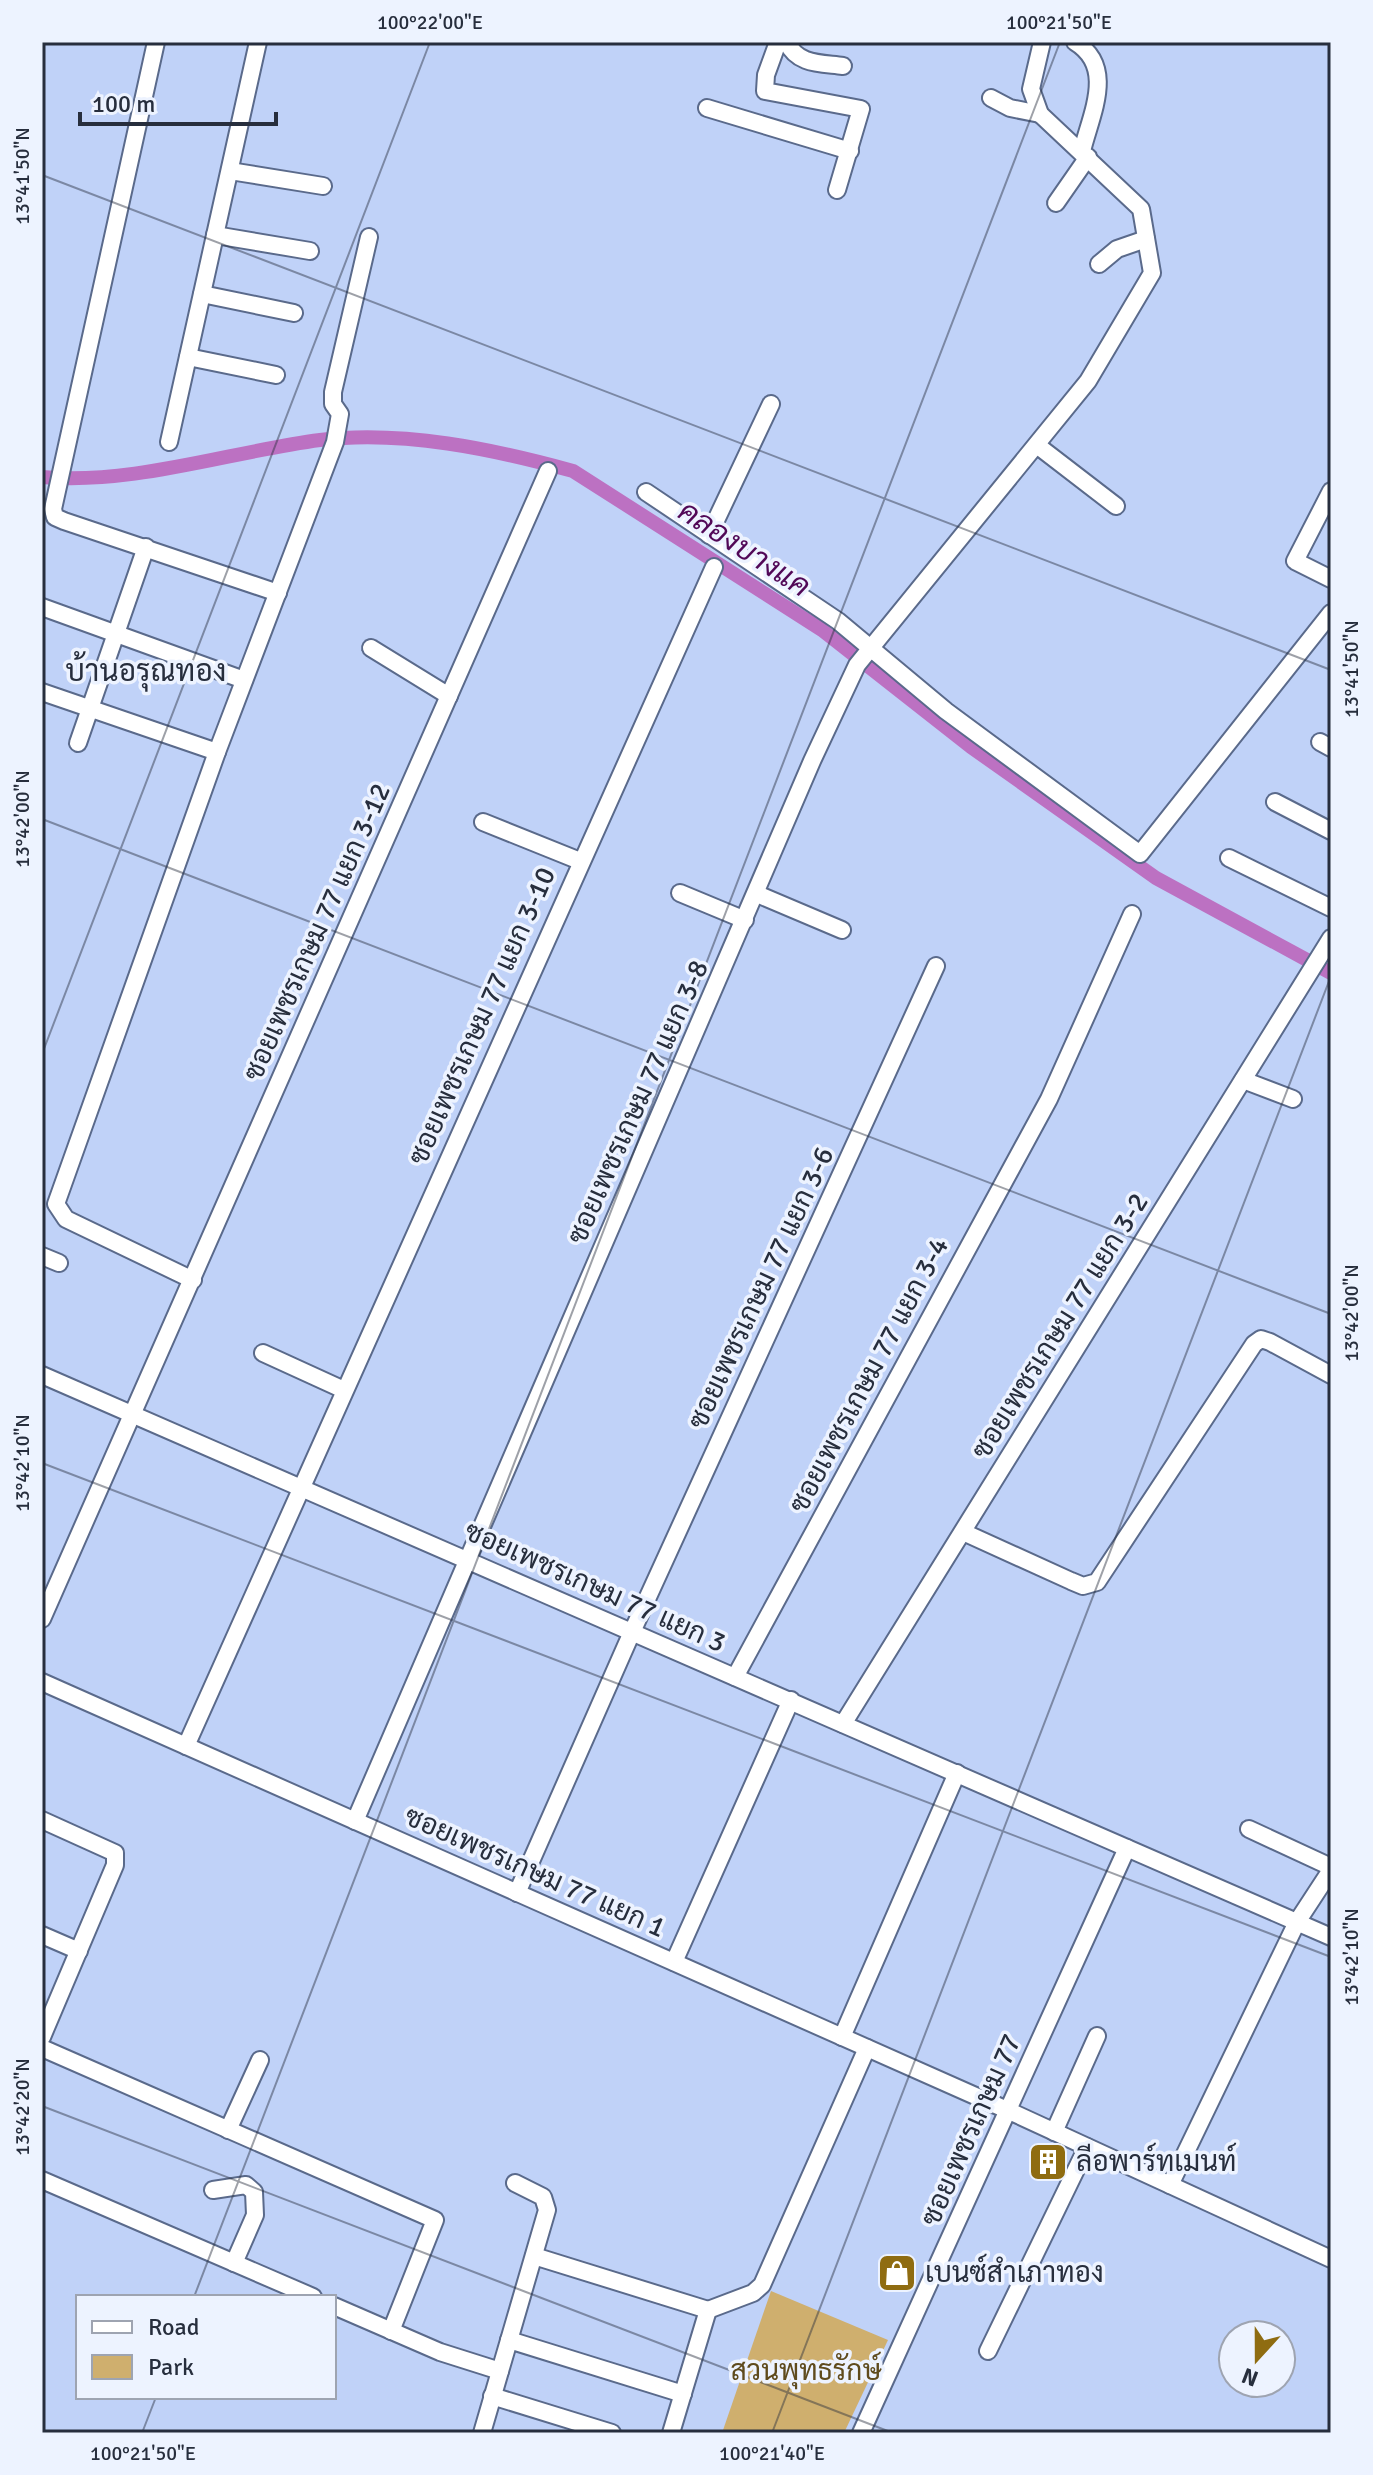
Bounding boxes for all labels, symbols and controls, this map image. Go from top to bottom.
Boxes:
text: 100°22'00"E [377,10,483,35]
text: 100°21'50"E [1006,10,1112,35]
scale bar [80,76,276,126]
text: 100 m [92,89,155,119]
text: 13°41'50"N [10,127,35,225]
water label: คลองบางแค [671,493,817,605]
text: 13°41'50"N [1339,620,1364,718]
district label: บ้านอรุณทอง [65,650,227,692]
text: 13°42'00"N [10,770,35,868]
street label: ซอยเพชรเกษม 77 แยก 3-12 [236,778,398,1086]
street label: ซอยเพชรเกษม 77 แยก 3-10 [401,862,563,1170]
street label: ซอยเพชรเกษม 77 แยก 3-8 [560,955,716,1249]
street label: ซอยเพชรเกษม 77 แยก 3-6 [681,1142,841,1434]
street label: ซอยเพชรเกษม 77 แยก 3-2 [964,1187,1156,1465]
street label: ซอยเพชรเกษม 77 แยก 3-4 [782,1231,956,1519]
text: 13°42'00"N [1339,1264,1364,1362]
text: 13°42'10"N [10,1414,35,1512]
street label: ซอยเพชรเกษม 77 แยก 3 [459,1514,731,1660]
street label: ซอยเพชรเกษม 77 แยก 1 [399,1799,671,1945]
text: 13°42'10"N [1339,1908,1364,2006]
street label: ซอยเพชรเกษม 77 [913,2029,1029,2231]
text: 13°42'20"N [10,2058,35,2156]
building icon: ลีอพาร์ทเมนท์ [1027,2141,1069,2183]
place label: ลีอพาร์ทเมนท์ [1076,2142,1236,2179]
shop icon: เบนซ์สำเภาทอง [876,2252,918,2294]
place label: เบนซ์สำเภาทอง [925,2253,1104,2290]
legend [76,2295,336,2399]
text: Road [148,2312,199,2342]
north arrow [1217,2319,1297,2399]
park label: สวนพุทธรักษ์ [731,2351,882,2390]
text: Park [148,2352,194,2382]
text: N [1238,2362,1262,2393]
text: 100°21'50"E [90,2441,196,2466]
text: 100°21'40"E [719,2441,825,2466]

